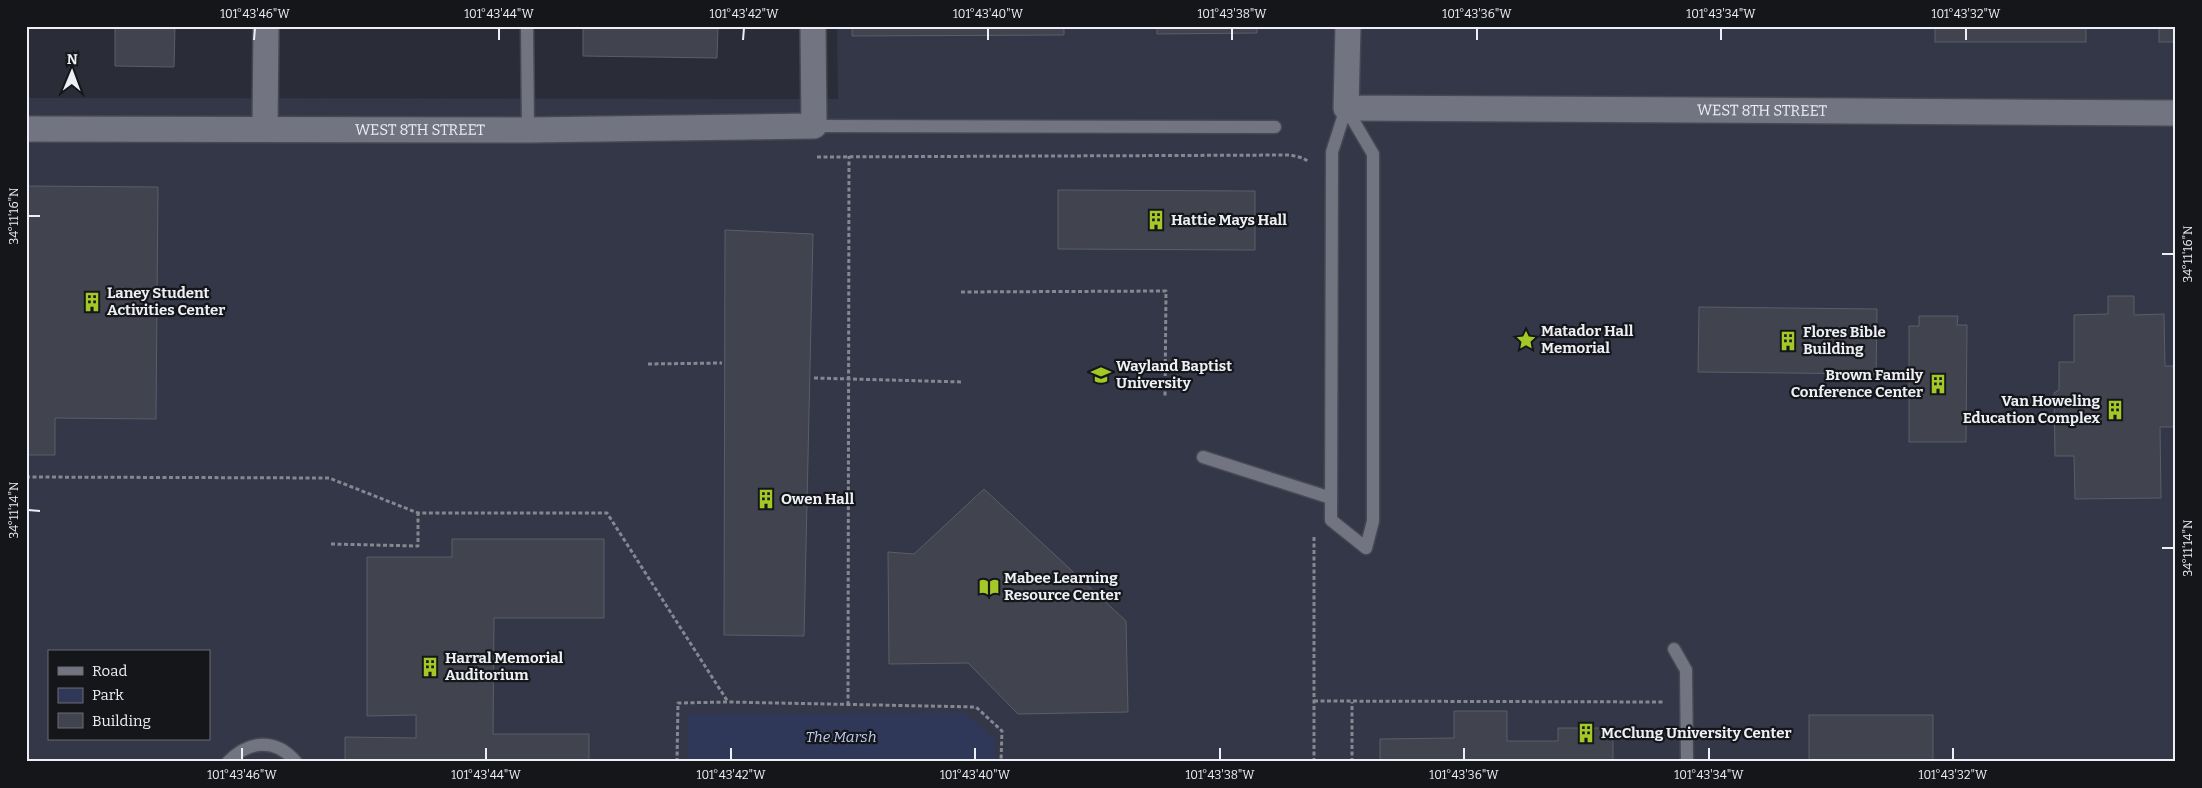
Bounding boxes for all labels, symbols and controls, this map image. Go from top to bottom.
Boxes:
text: 101°43'46"W [220,7,290,21]
text: 101°43'44"W [464,7,534,21]
text: 101°43'42"W [710,7,779,21]
text: 101°43'40"W [953,7,1024,21]
text: 101°43'38"W [1197,7,1267,21]
text: 101°43'36"W [1442,7,1512,21]
text: 101°43'34"W [1686,7,1756,21]
text: 101°43'32"W [1932,7,2001,21]
north arrow [48,48,98,98]
text: N [67,51,78,68]
street label: WEST 8TH STREET [1697,101,1827,120]
street label: WEST 8TH STREET [355,121,485,139]
text: 34°11'16"N [7,187,21,245]
building icon: Hattie Mays Hall [1145,209,1167,231]
place label: Hattie Mays Hall [1171,211,1287,229]
text: 34°11'16"N [2181,225,2195,283]
place label: Laney Student Activities Center [107,284,225,319]
building icon: Laney Student Activities Center [81,291,103,313]
place label: Matador Hall Memorial [1541,322,1634,357]
place label: Flores Bible Building [1803,323,1886,358]
place icon: Matador Hall Memorial [1515,329,1537,351]
building icon: Flores Bible Building [1777,330,1799,352]
place label: Wayland Baptist University [1116,357,1232,392]
school or university icon: Wayland Baptist University [1090,364,1112,386]
place label: Brown Family Conference Center [1791,366,1924,401]
building icon: Brown Family Conference Center [1927,373,1949,395]
place label: Van Howeling Education Complex [1963,392,2100,427]
building icon: Van Howeling Education Complex [2104,399,2126,421]
text: 34°11'14"N [7,481,21,539]
building icon: Owen Hall [755,488,777,510]
place label: Owen Hall [781,490,854,508]
text: 34°11'14"N [2181,519,2195,577]
place label: Mabee Learning Resource Center [1004,569,1121,604]
library icon: Mabee Learning Resource Center [978,576,1000,598]
place label: Harral Memorial Auditorium [445,649,564,684]
legend [48,650,210,740]
building icon: Harral Memorial Auditorium [419,656,441,678]
text: Road [92,662,127,680]
text: Park [92,686,124,704]
text: Building [92,712,151,730]
building icon: McClung University Center [1575,722,1597,744]
place label: McClung University Center [1601,724,1791,742]
park label: The Marsh [805,728,877,746]
text: 101°43'46"W [207,768,277,782]
text: 101°43'44"W [451,768,521,782]
text: 101°43'42"W [697,768,766,782]
text: 101°43'40"W [940,768,1011,782]
text: 101°43'38"W [1185,768,1255,782]
text: 101°43'36"W [1429,768,1499,782]
text: 101°43'34"W [1674,768,1744,782]
text: 101°43'32"W [1919,768,1988,782]

